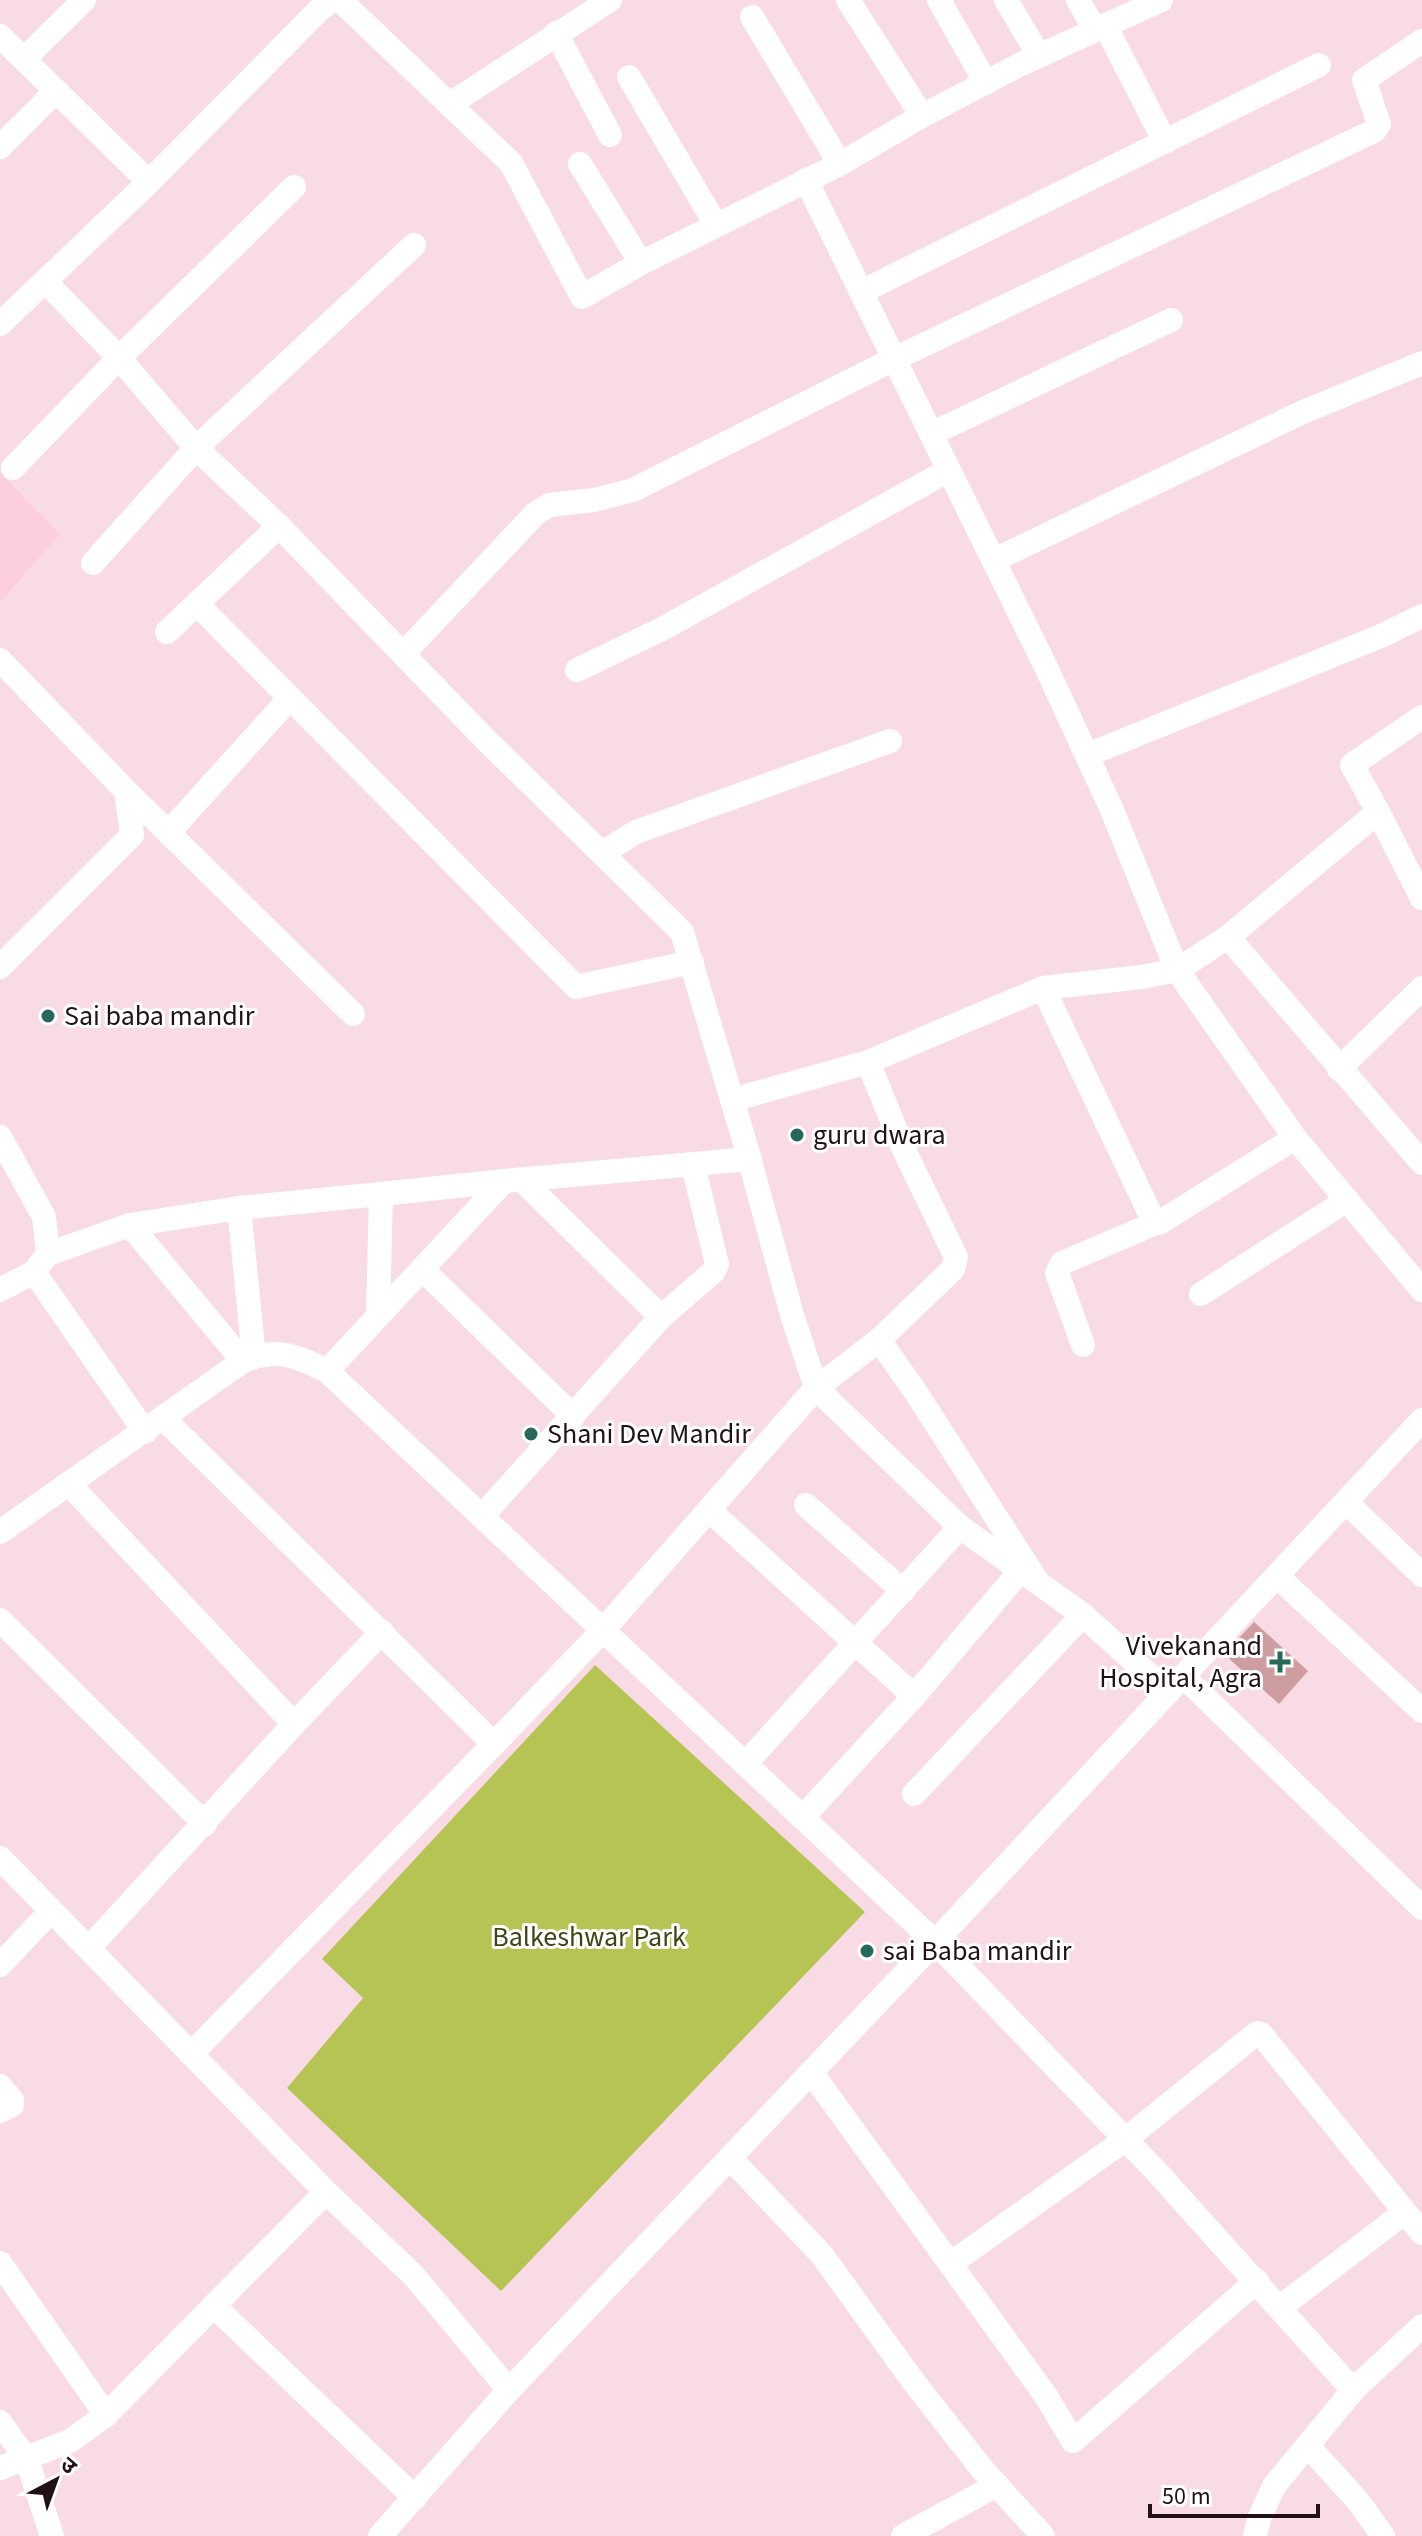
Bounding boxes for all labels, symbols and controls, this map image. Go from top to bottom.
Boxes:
place label: Sai baba mandir [64,996,255,1036]
marker: Sai baba mandir [39,1007,57,1025]
place label: guru dwara [813,1115,946,1155]
marker: guru dwara [788,1126,806,1144]
place label: Shani Dev Mandir [547,1414,751,1454]
marker: Shani Dev Mandir [522,1425,540,1443]
place label: Vivekanand Hospital, Agra [1099,1626,1262,1698]
marker: Vivekanand Hospital, Agra [1269,1651,1291,1673]
park label: Balkeshwar Park [492,1917,686,1957]
place label: sai Baba mandir [883,1931,1072,1971]
marker: sai Baba mandir [858,1942,876,1960]
north arrow [16,2440,96,2520]
text: उ [53,2449,85,2483]
scale bar [1150,2468,1318,2518]
text: 50 m [1162,2479,1211,2514]

